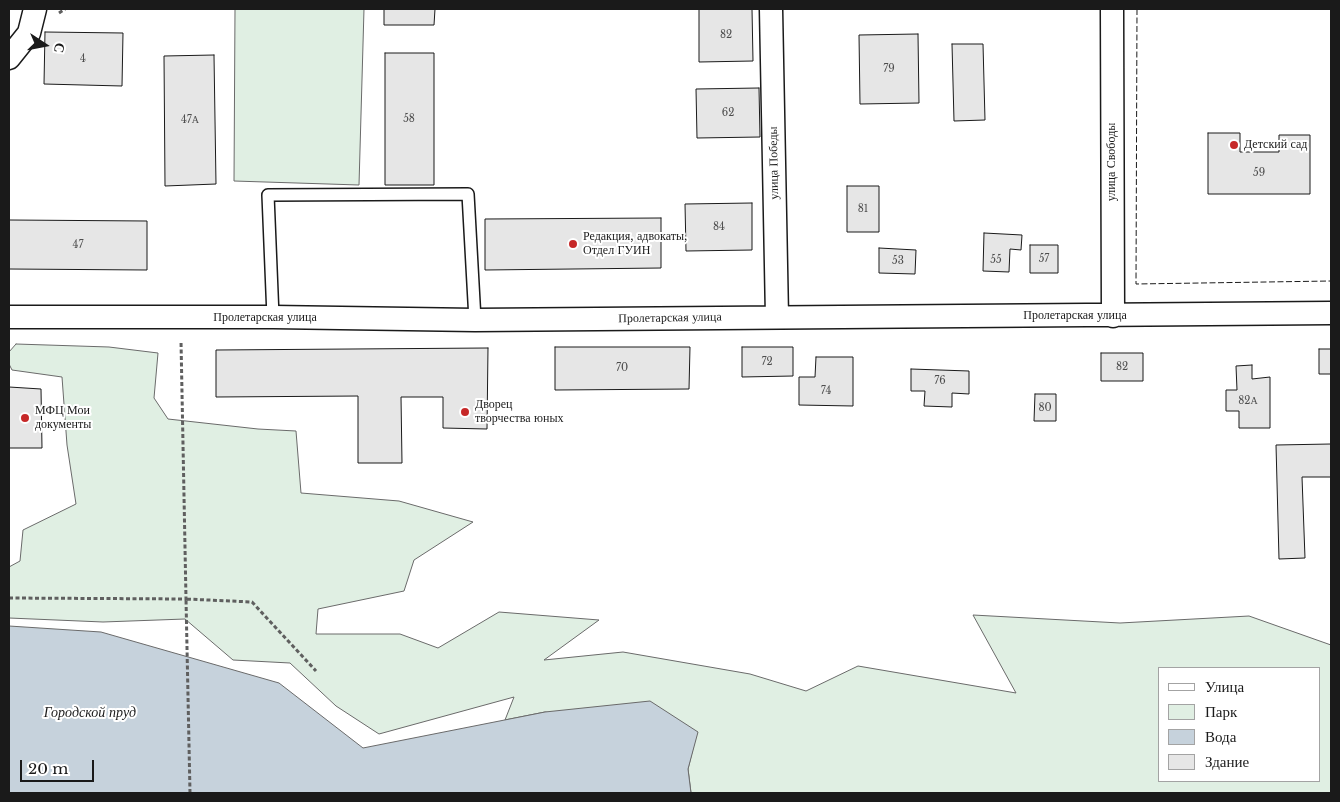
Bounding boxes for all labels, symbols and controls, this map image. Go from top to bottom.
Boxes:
north arrow [20,20,70,70]
house number: 82 [720,29,732,41]
text: С [50,41,70,55]
house number: 4 [80,53,86,65]
house number: 79 [883,63,895,75]
house number: 62 [722,107,734,119]
house number: 58 [403,113,415,125]
house number: 47А [181,114,199,126]
street label: улица Свободы [1105,123,1119,201]
street label: улица Победы [766,126,782,200]
place label: Детский сад [1244,138,1307,152]
marker: Детский сад [1228,139,1240,151]
house number: 59 [1253,167,1265,179]
house number: 81 [858,203,868,215]
house number: 84 [713,221,725,233]
place label: Редакция, адвокаты, Отдел ГУИН [583,230,687,258]
marker: Редакция, адвокаты, Отдел ГУИН [567,238,579,250]
house number: 47 [73,239,83,251]
house number: 57 [1039,253,1049,265]
house number: 55 [990,254,1002,266]
house number: 53 [892,255,904,267]
street label: Пролетарская улица [1023,309,1127,323]
street label: Пролетарская улица [618,310,722,326]
street label: Пролетарская улица [213,311,317,325]
house number: 72 [761,356,773,368]
house number: 82 [1116,361,1128,373]
house number: 70 [616,362,628,374]
house number: 76 [934,375,946,387]
house number: 74 [821,385,831,397]
house number: 82А [1238,395,1258,407]
place label: Дворец творчества юных [475,398,563,426]
house number: 80 [1038,402,1052,414]
place label: МФЦ Мои документы [35,404,91,432]
marker: Дворец творчества юных [459,406,471,418]
marker: МФЦ Мои документы [19,412,31,424]
legend [1158,667,1320,782]
text: Улица [1205,677,1244,696]
text: Парк [1205,702,1237,721]
water label: Городской пруд [44,705,136,721]
text: Вода [1205,727,1236,746]
scale bar [22,750,96,782]
text: Здание [1205,752,1249,771]
text: 20 m [28,759,68,778]

